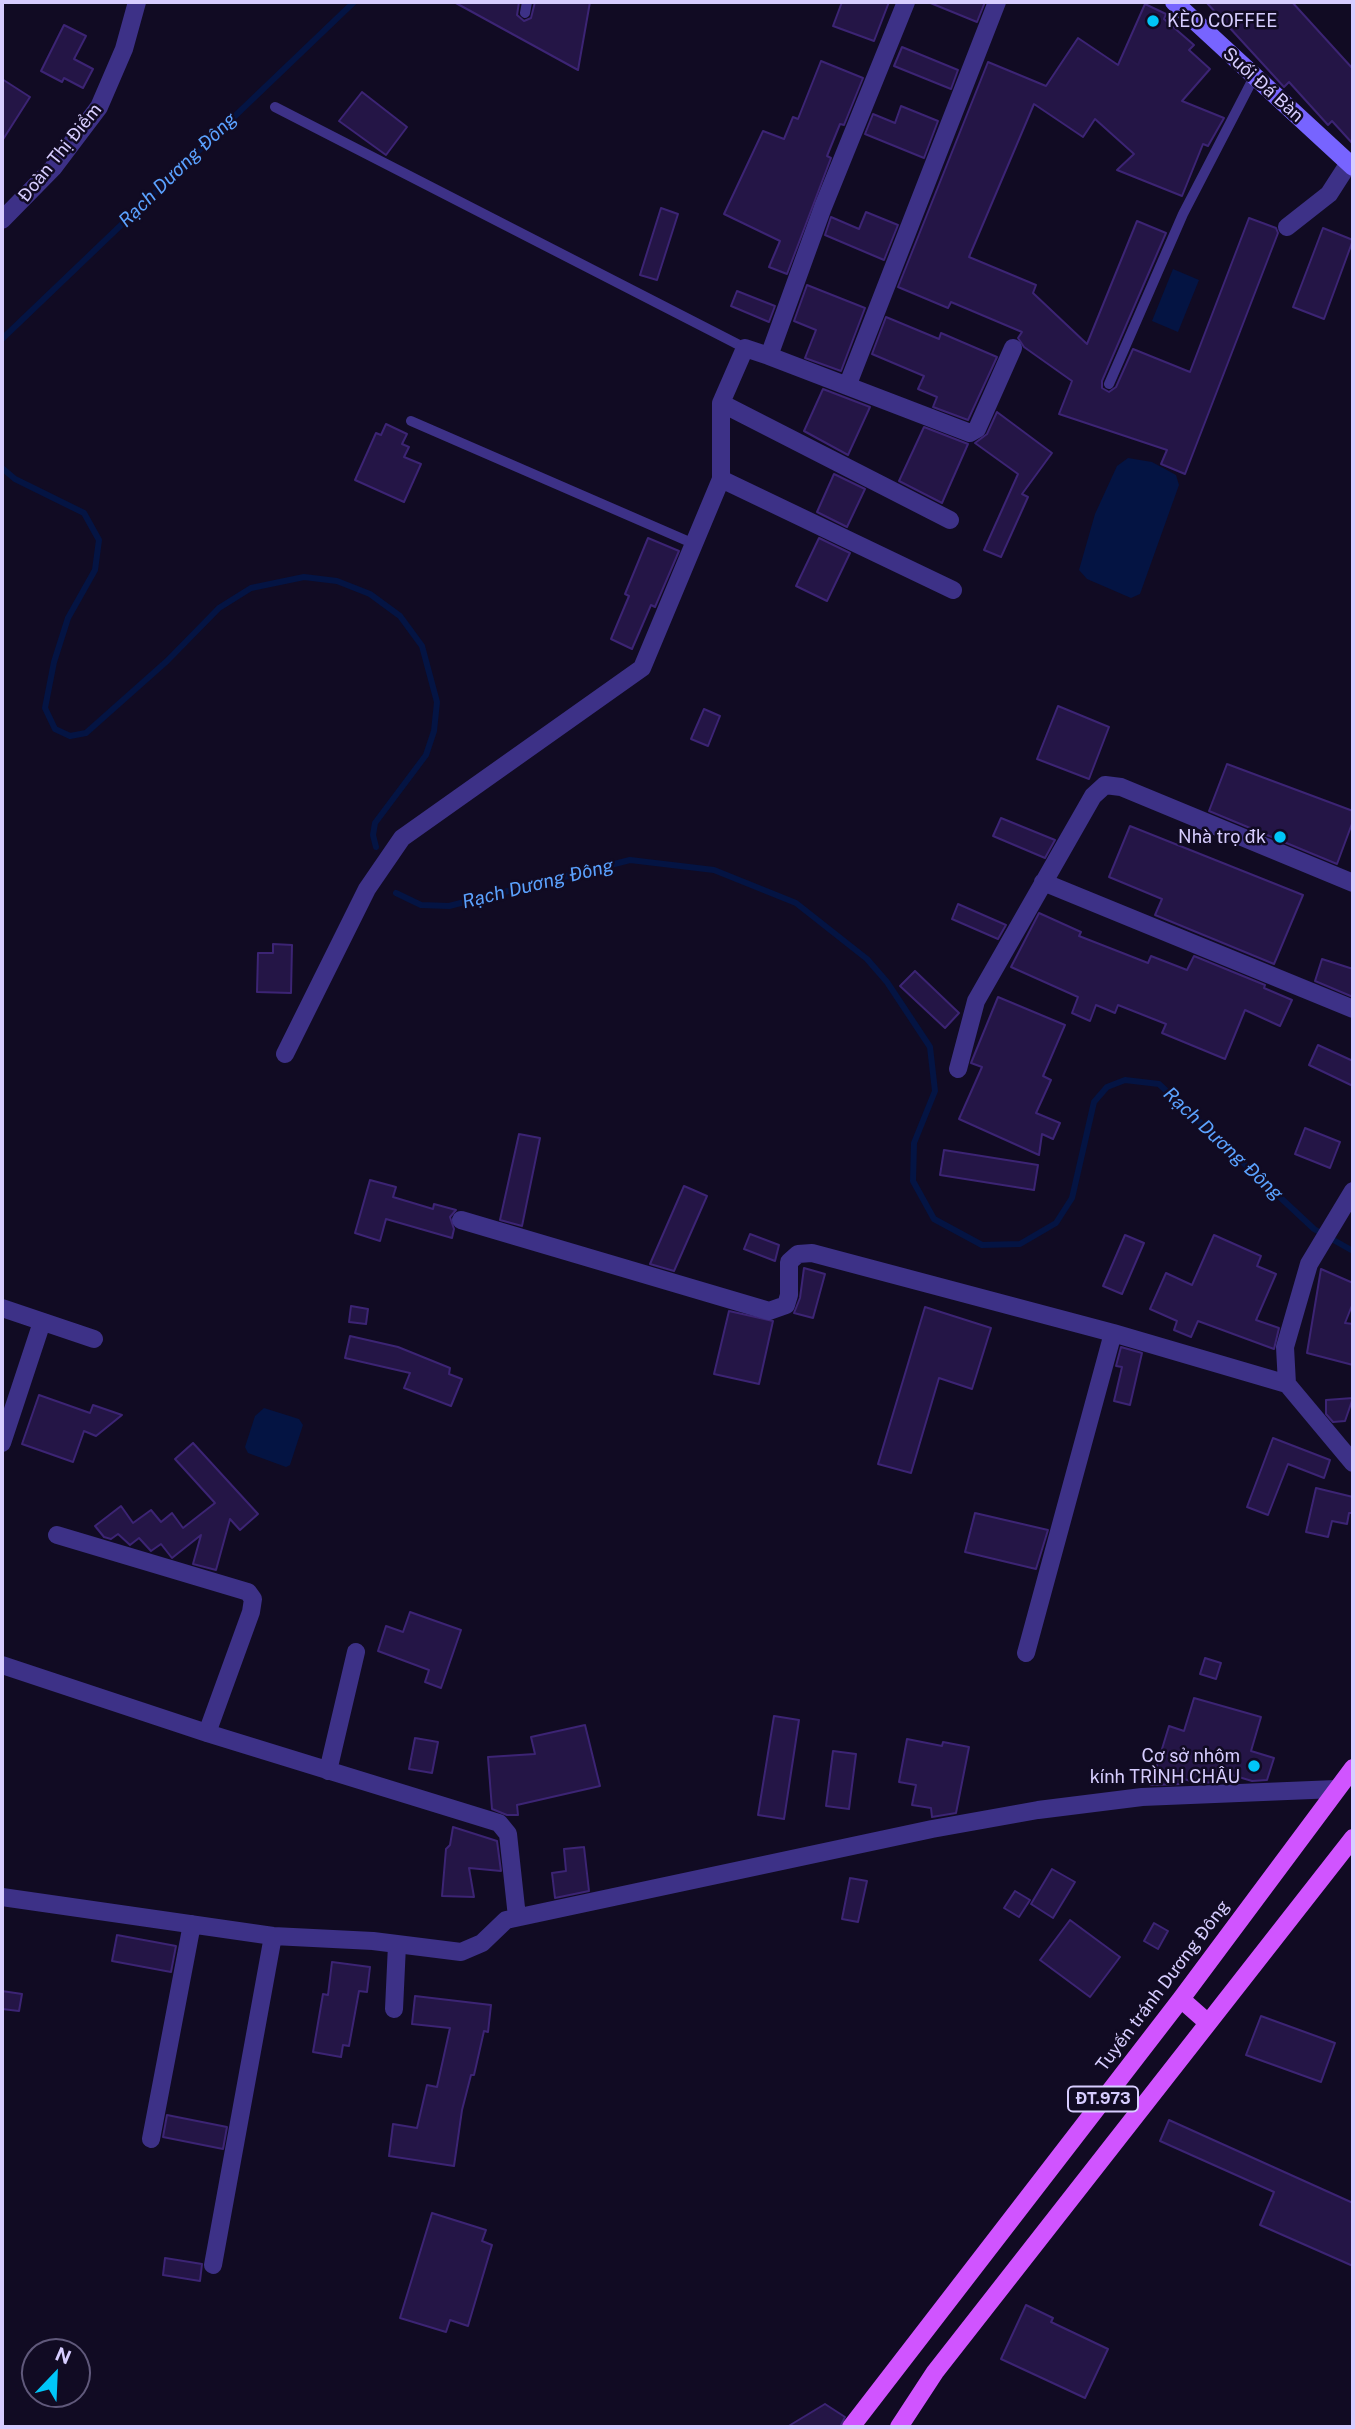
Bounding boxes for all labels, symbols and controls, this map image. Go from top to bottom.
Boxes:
place label: KÈO COFFEE [1167,10,1277,32]
marker: KÈO COFFEE [1145,13,1161,29]
street label: Suối Đá Bàn [1218,43,1308,127]
street label: Đoàn Thị Điểm [14,99,106,207]
water label: Rạch Dương Đông [114,108,242,232]
place label: Nhà trọ đk [1178,826,1266,848]
marker: Nhà trọ đk [1272,829,1288,845]
water label: Rạch Dương Đông [460,854,616,914]
water label: Rạch Dương Đông [1158,1083,1288,1205]
place label: Cơ sở nhôm kính TRÌNH CHÂU [1090,1745,1240,1788]
marker: Cơ sở nhôm kính TRÌNH CHÂU [1246,1758,1262,1774]
street label: Tuyến tránh Dương Đông [1092,1896,1234,2076]
road number: ĐT.973 [1068,2086,1138,2112]
north arrow [21,2338,91,2408]
text: N [52,2342,75,2369]

